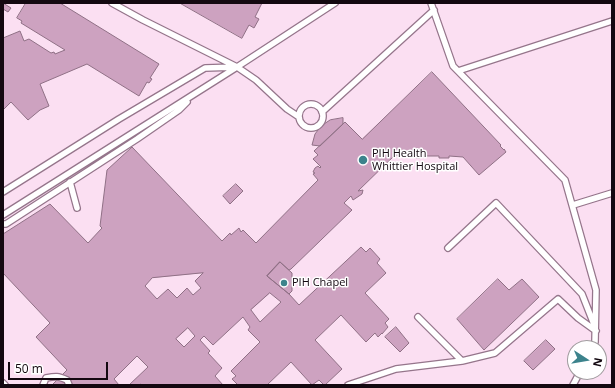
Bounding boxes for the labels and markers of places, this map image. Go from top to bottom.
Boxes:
place label: PIH Health Whittier Hospital [372,147,458,173]
marker: PIH Health Whittier Hospital [357,154,369,166]
place label: PIH Chapel [292,276,348,290]
marker: PIH Chapel [279,278,289,288]

